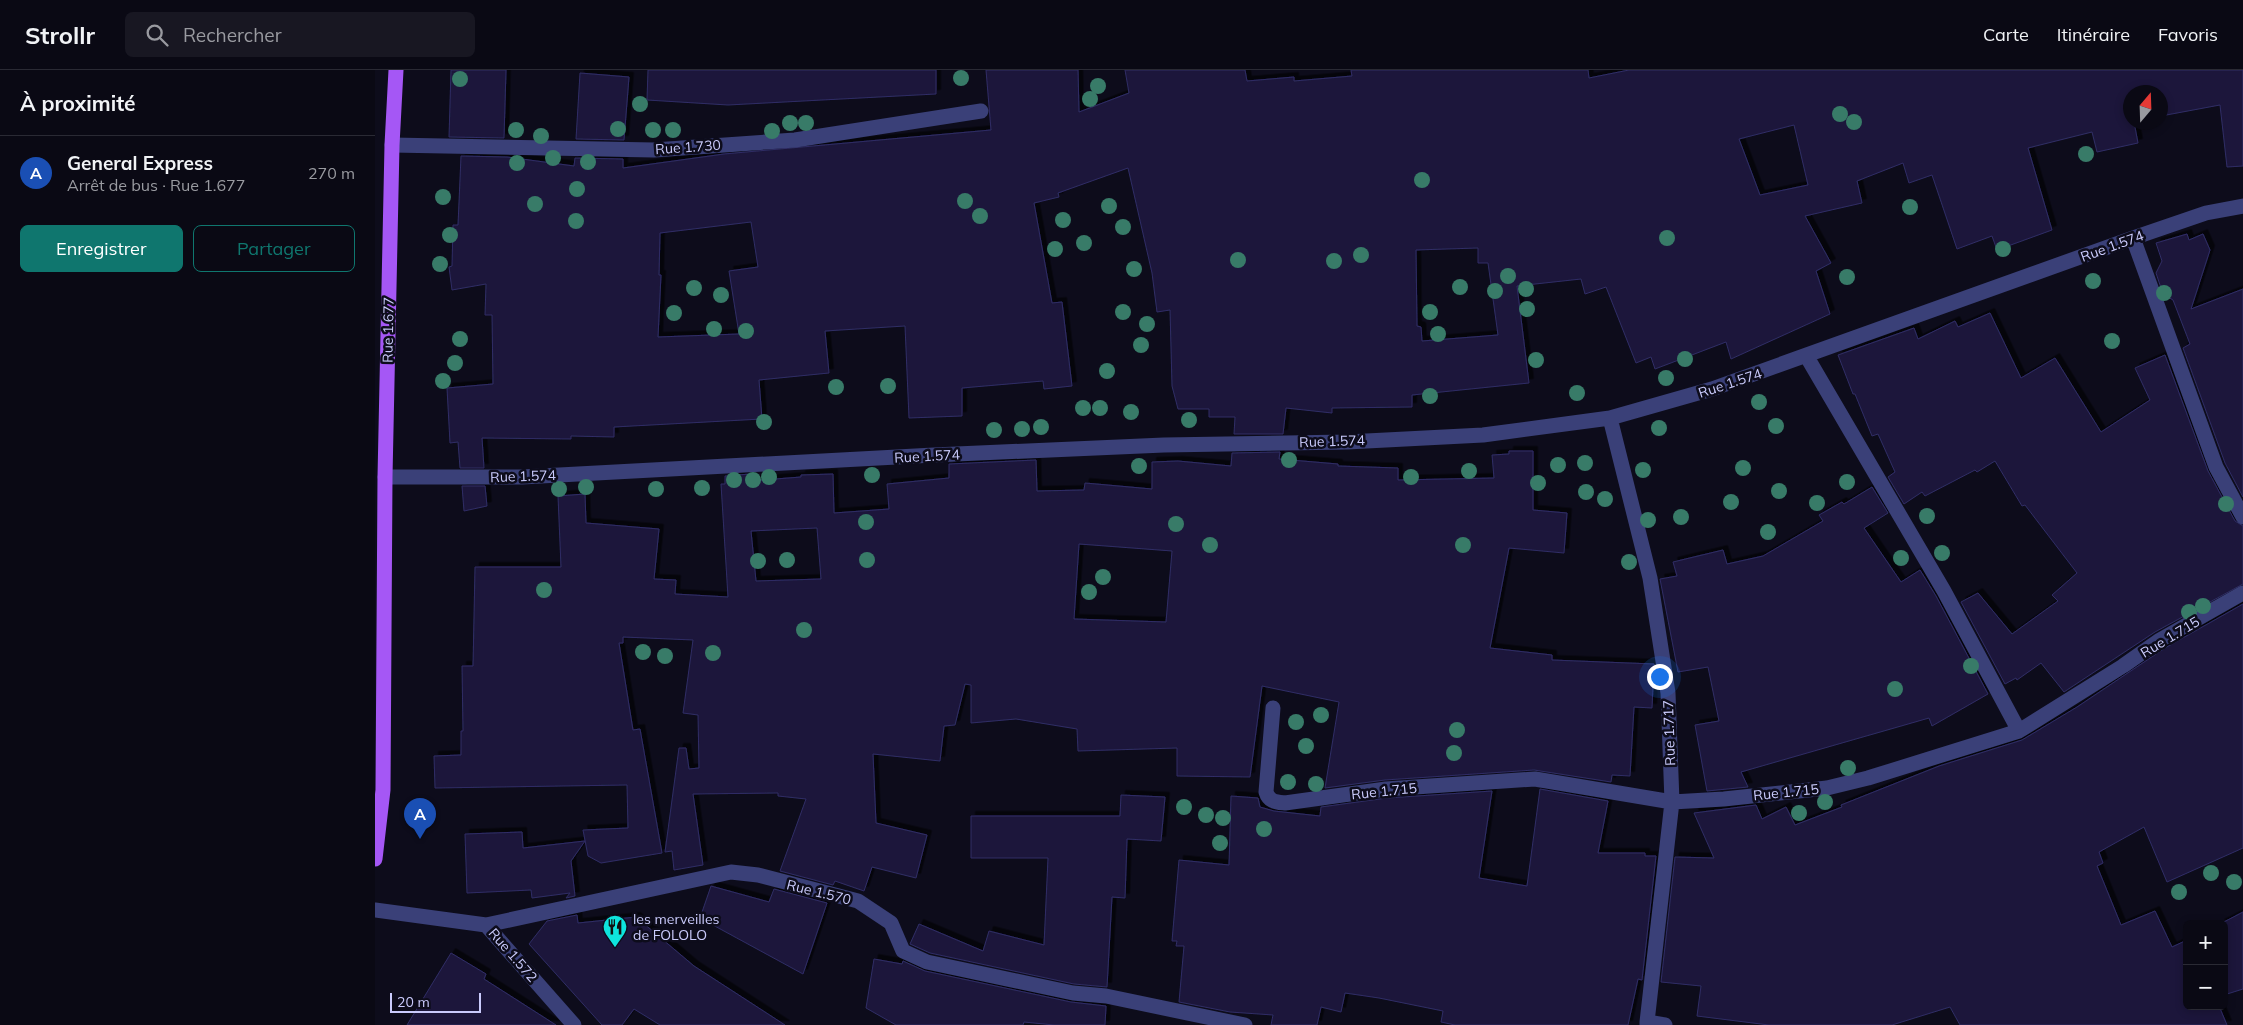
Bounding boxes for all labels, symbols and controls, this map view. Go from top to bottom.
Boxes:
search box [125,12,475,57]
text: Strollr [25,20,95,50]
icon: search [143,21,171,49]
text: Rechercher [183,23,282,47]
text: Carte [1983,23,2029,46]
text: Itinéraire [2057,23,2130,46]
text: Favoris [2158,23,2218,46]
north arrow [2123,85,2168,130]
text: À proximité [20,90,136,116]
street label: Rue 1.730 [655,136,721,158]
text: General Express [67,151,213,175]
text: A [30,163,42,183]
text: 270 m [308,163,355,183]
text: Arrêt de bus · Rue 1.677 [67,175,245,195]
button: Enregistrer [20,225,183,272]
button: Partager [193,225,355,272]
street label: Rue 1.574 [2078,226,2147,266]
street label: Rue 1.677 [378,297,398,363]
street label: Rue 1.574 [1696,364,1765,402]
street label: Rue 1.574 [1299,431,1366,451]
street label: Rue 1.574 [894,445,961,467]
street label: Rue 1.574 [490,466,557,486]
street label: Rue 1.715 [2137,612,2203,662]
your location [1647,664,1673,690]
street label: Rue 1.717 [1659,700,1679,766]
street label: Rue 1.715 [1350,779,1418,803]
street label: Rue 1.715 [1752,780,1820,804]
pin: A [404,798,436,839]
street label: Rue 1.570 [785,875,853,909]
place label: les merveilles de FOLOLO [633,910,720,944]
restaurant icon: les merveilles de FOLOLO [602,914,628,948]
map controls [2183,920,2228,1010]
button: + [2183,920,2228,965]
street label: Rue 1.572 [485,924,541,986]
button: − [2183,965,2228,1010]
scale bar [390,990,481,1013]
text: 20 m [397,993,430,1011]

